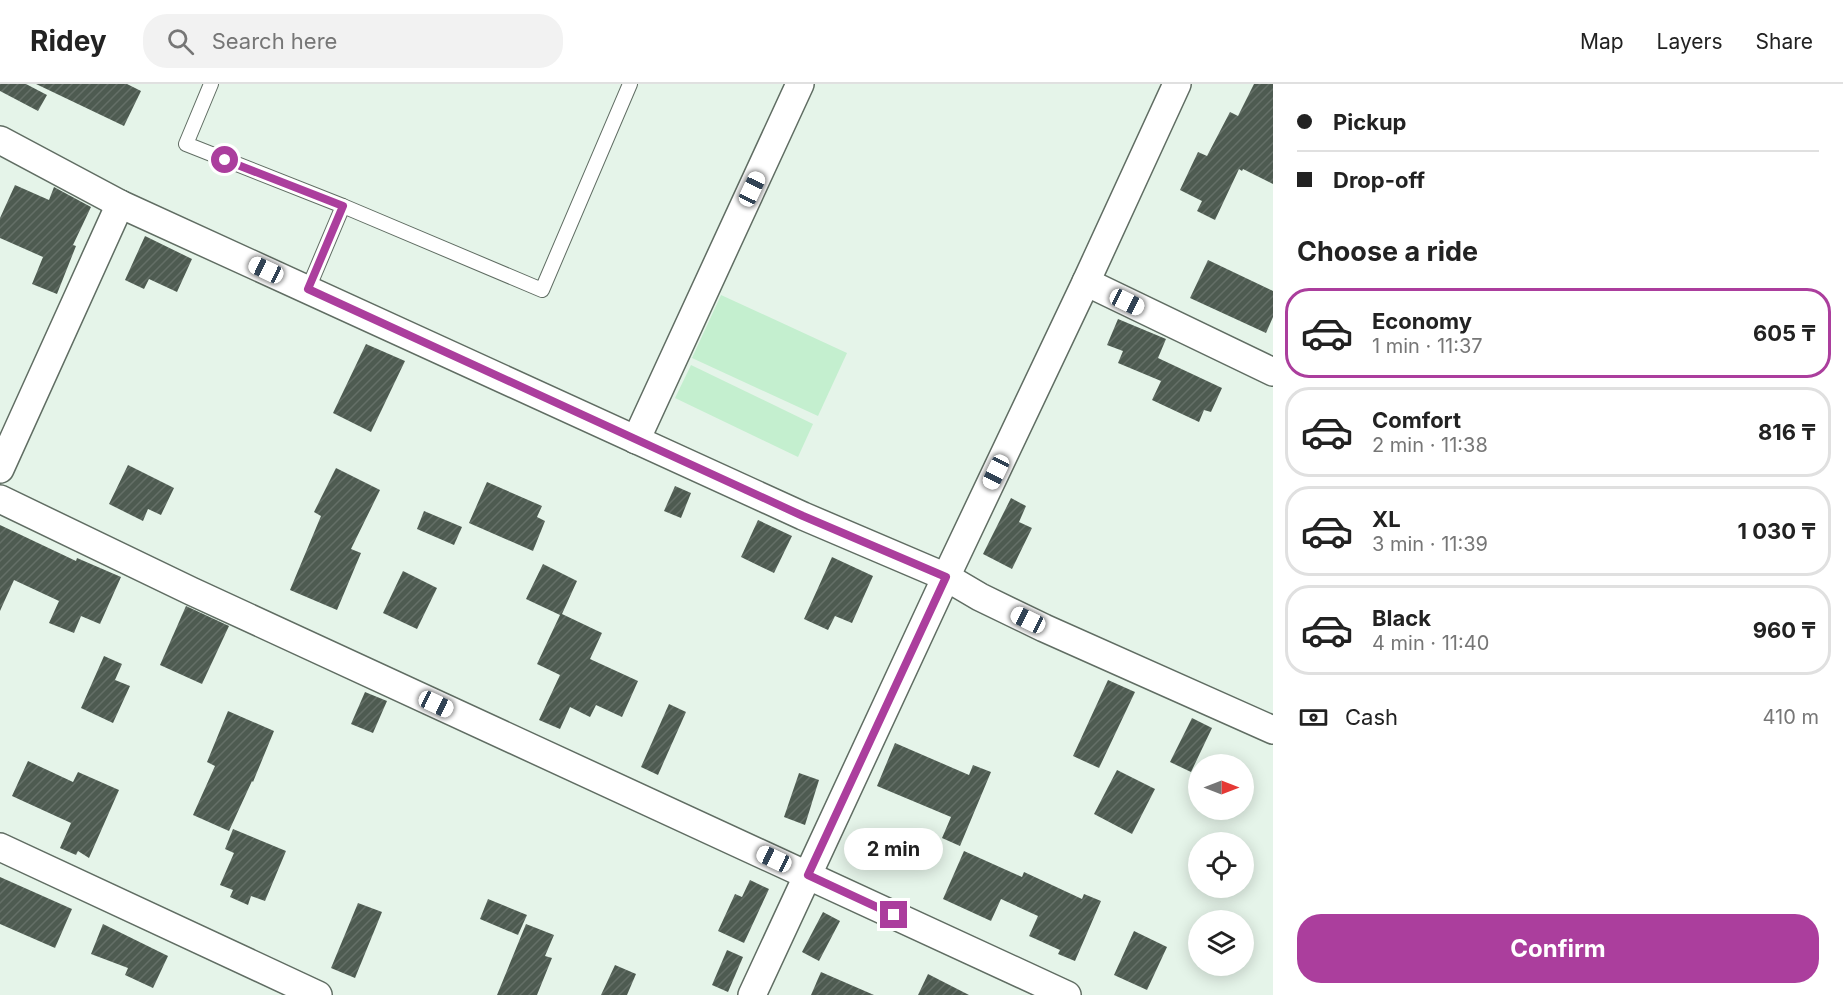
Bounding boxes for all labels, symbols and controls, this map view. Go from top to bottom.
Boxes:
search box [143,14,563,68]
text: Ridey [30,24,107,58]
icon: search [164,25,197,58]
text: Search here [212,28,337,54]
text: Map [1580,29,1624,54]
text: Layers [1657,29,1723,54]
text: Share [1756,29,1813,54]
text: Pickup [1333,109,1407,135]
route start [211,146,238,173]
text: Drop-off [1333,167,1425,193]
car [736,169,768,209]
text: Choose a ride [1297,235,1478,268]
car [246,254,286,286]
car [1107,286,1147,318]
icon: car [1300,306,1354,360]
text: Economy [1372,308,1472,334]
text: 605 ₸ [1753,320,1816,346]
text: 1 min · 11:37 [1372,334,1483,358]
icon: car [1300,405,1354,459]
text: Comfort [1372,407,1461,433]
text: 816 ₸ [1758,419,1816,445]
text: 2 min · 11:38 [1372,433,1488,457]
car [980,452,1012,492]
icon: car [1300,504,1354,558]
text: XL [1372,506,1401,532]
text: 1 030 ₸ [1738,518,1816,544]
text: 3 min · 11:39 [1372,532,1488,556]
icon: car [1300,603,1354,657]
car [1008,604,1048,636]
text: Black [1372,605,1431,631]
text: 960 ₸ [1753,617,1816,643]
text: 4 min · 11:40 [1372,631,1489,655]
car [416,688,456,720]
icon: cash [1297,701,1330,734]
text: Cash [1345,704,1398,730]
text: 410 m [1763,705,1819,729]
north arrow [1188,754,1254,820]
map controls [1188,754,1254,976]
callout: 2 min [844,828,944,870]
button: locate [1188,832,1254,898]
text: 2 min [867,837,920,861]
car [754,843,794,875]
route end [880,901,907,928]
button: layers [1188,910,1254,976]
button: Confirm [1297,914,1819,983]

